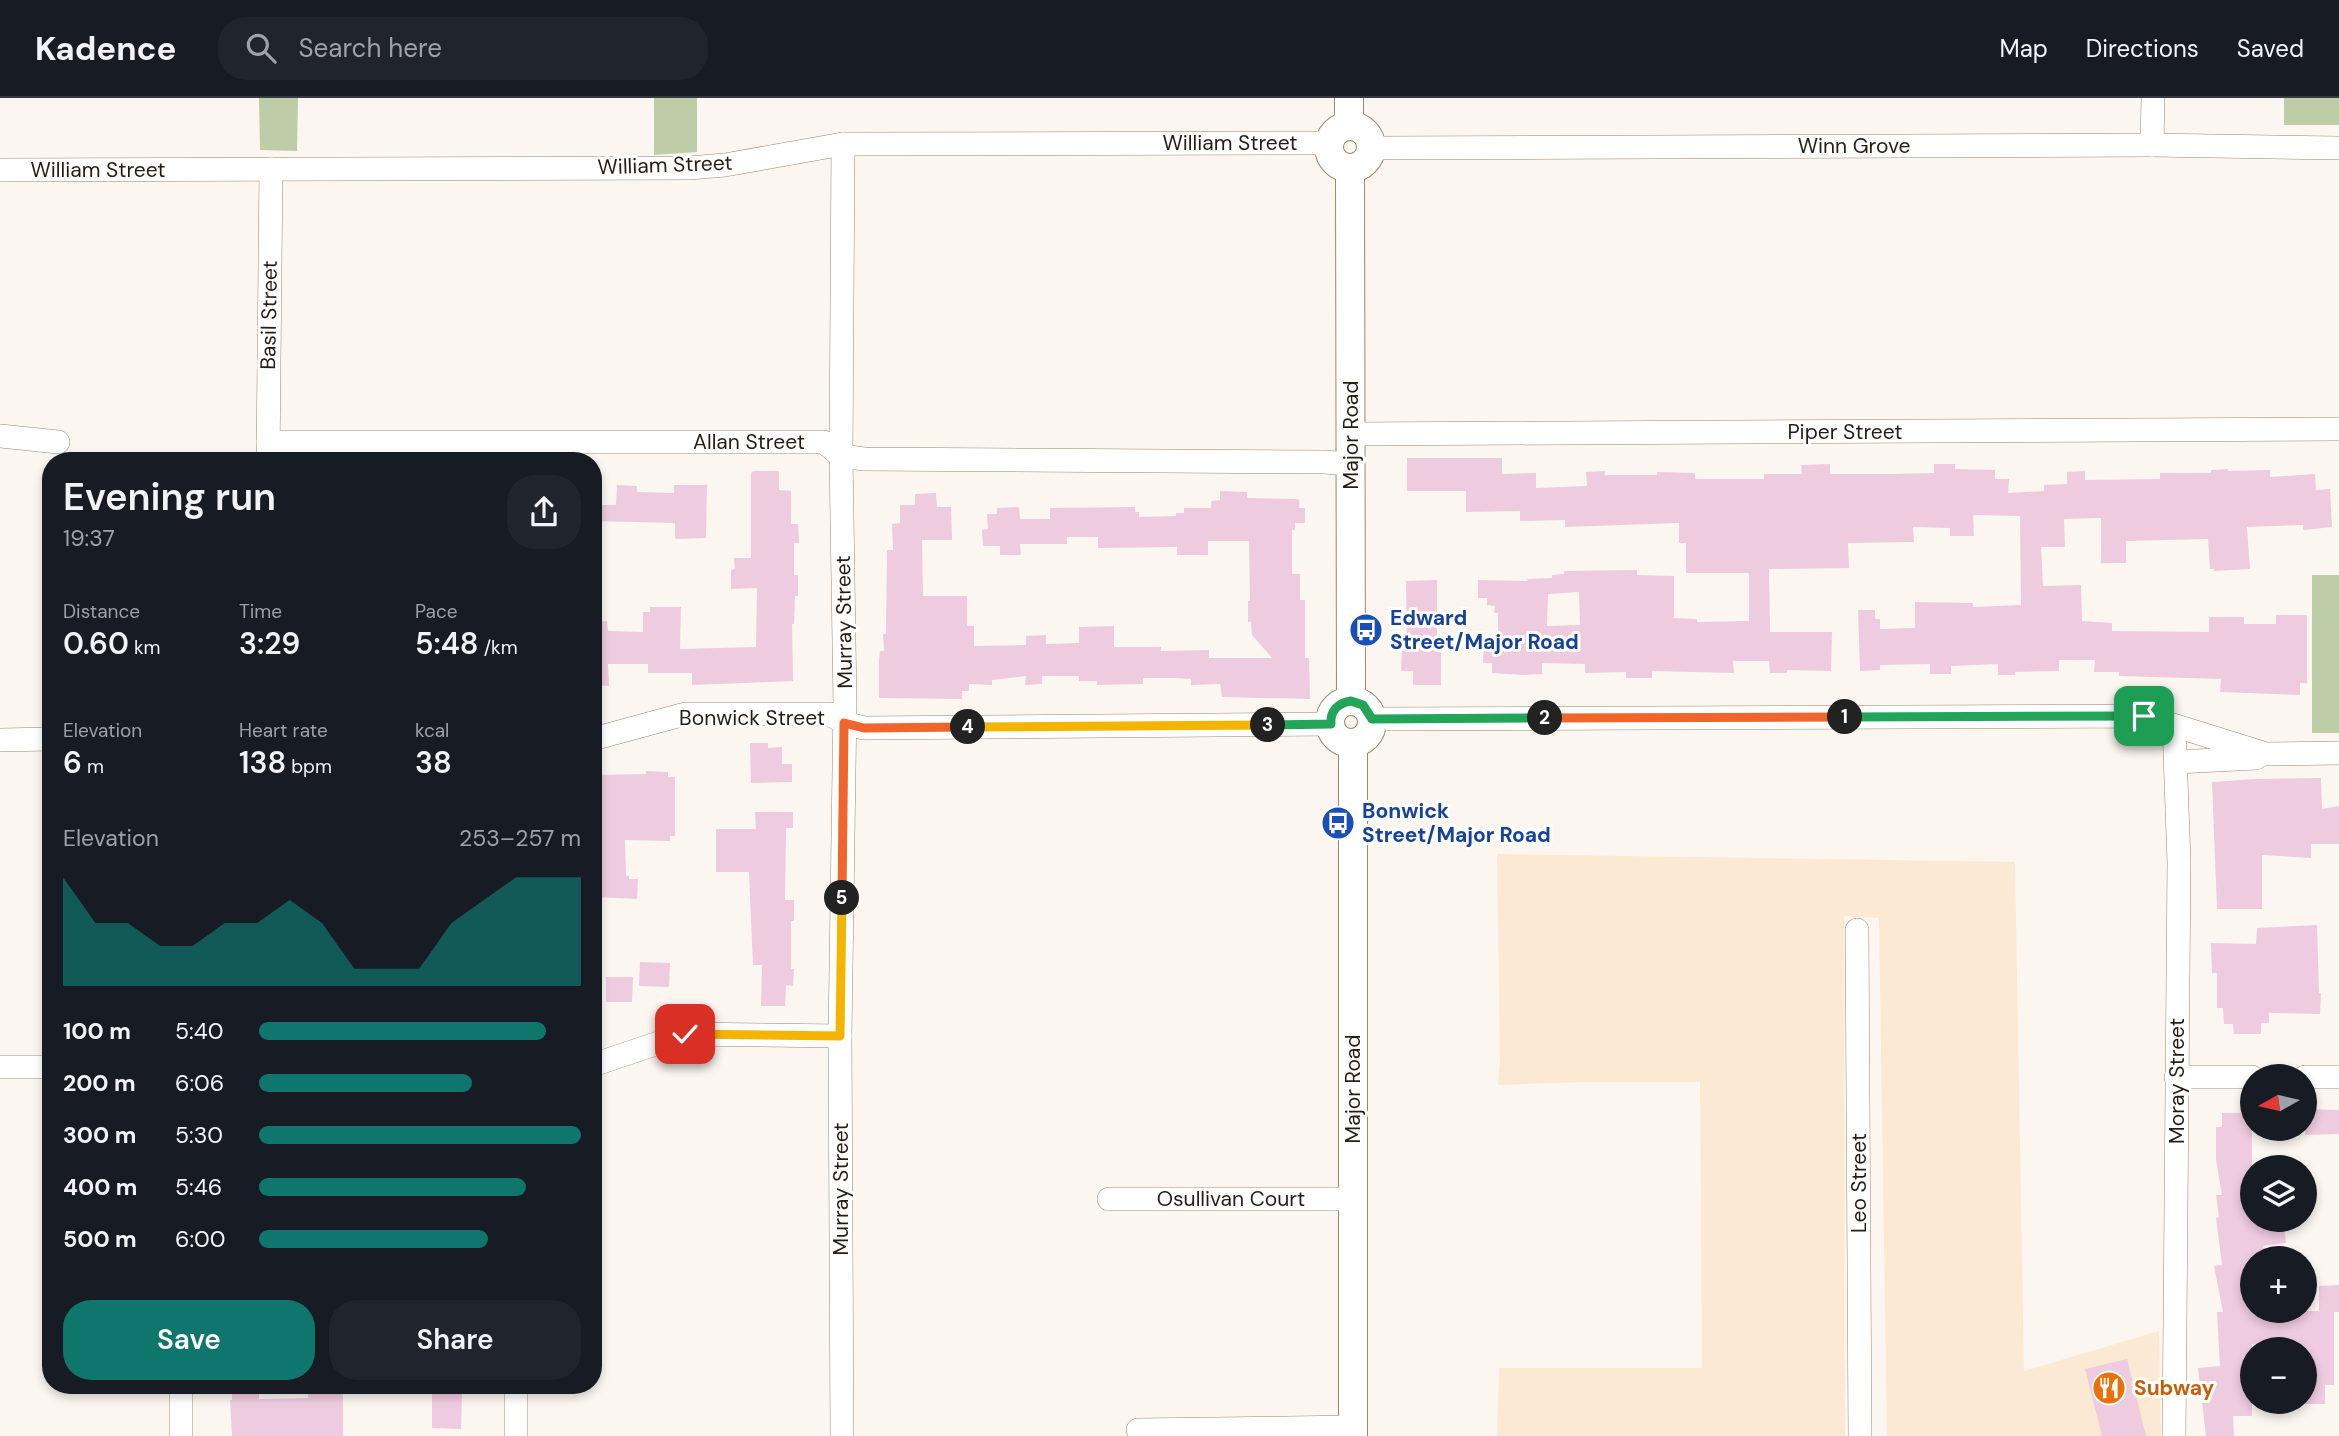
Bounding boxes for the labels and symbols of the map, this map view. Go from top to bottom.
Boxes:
street label: William Street [1162,129,1298,157]
street label: Winn Grove [1798,132,1910,160]
street label: William Street [597,149,733,181]
street label: William Street [30,156,166,184]
street label: Basil Street [254,260,284,370]
street label: Major Road [1337,381,1365,489]
street label: Piper Street [1787,418,1903,446]
street label: Allan Street [693,428,805,456]
street label: Murray Street [829,555,859,689]
place label: Edward Street/Major Road [1390,604,1579,656]
bus stop icon: Edward Street/Major Road [1347,611,1385,649]
pin [2114,686,2174,746]
pin: 2 [1528,700,1562,736]
pin: 1 [1828,700,1862,734]
street label: Bonwick Street [679,704,825,732]
pin: 3 [1250,708,1286,742]
pin: 4 [950,710,986,744]
place label: Bonwick Street/Major Road [1362,797,1551,849]
bus stop icon: Bonwick Street/Major Road [1319,804,1357,842]
pin: 5 [824,880,860,916]
pin [655,1004,715,1064]
street label: Moray Street [2163,1018,2191,1144]
street label: Major Road [1339,1035,1367,1143]
north arrow [2240,1064,2317,1141]
street label: Murray Street [827,1122,855,1256]
street label: Leo Street [1845,1133,1873,1233]
street label: Osullivan Court [1157,1185,1305,1213]
restaurant icon: Subway [2090,1369,2128,1407]
place label: Subway [2134,1374,2215,1402]

